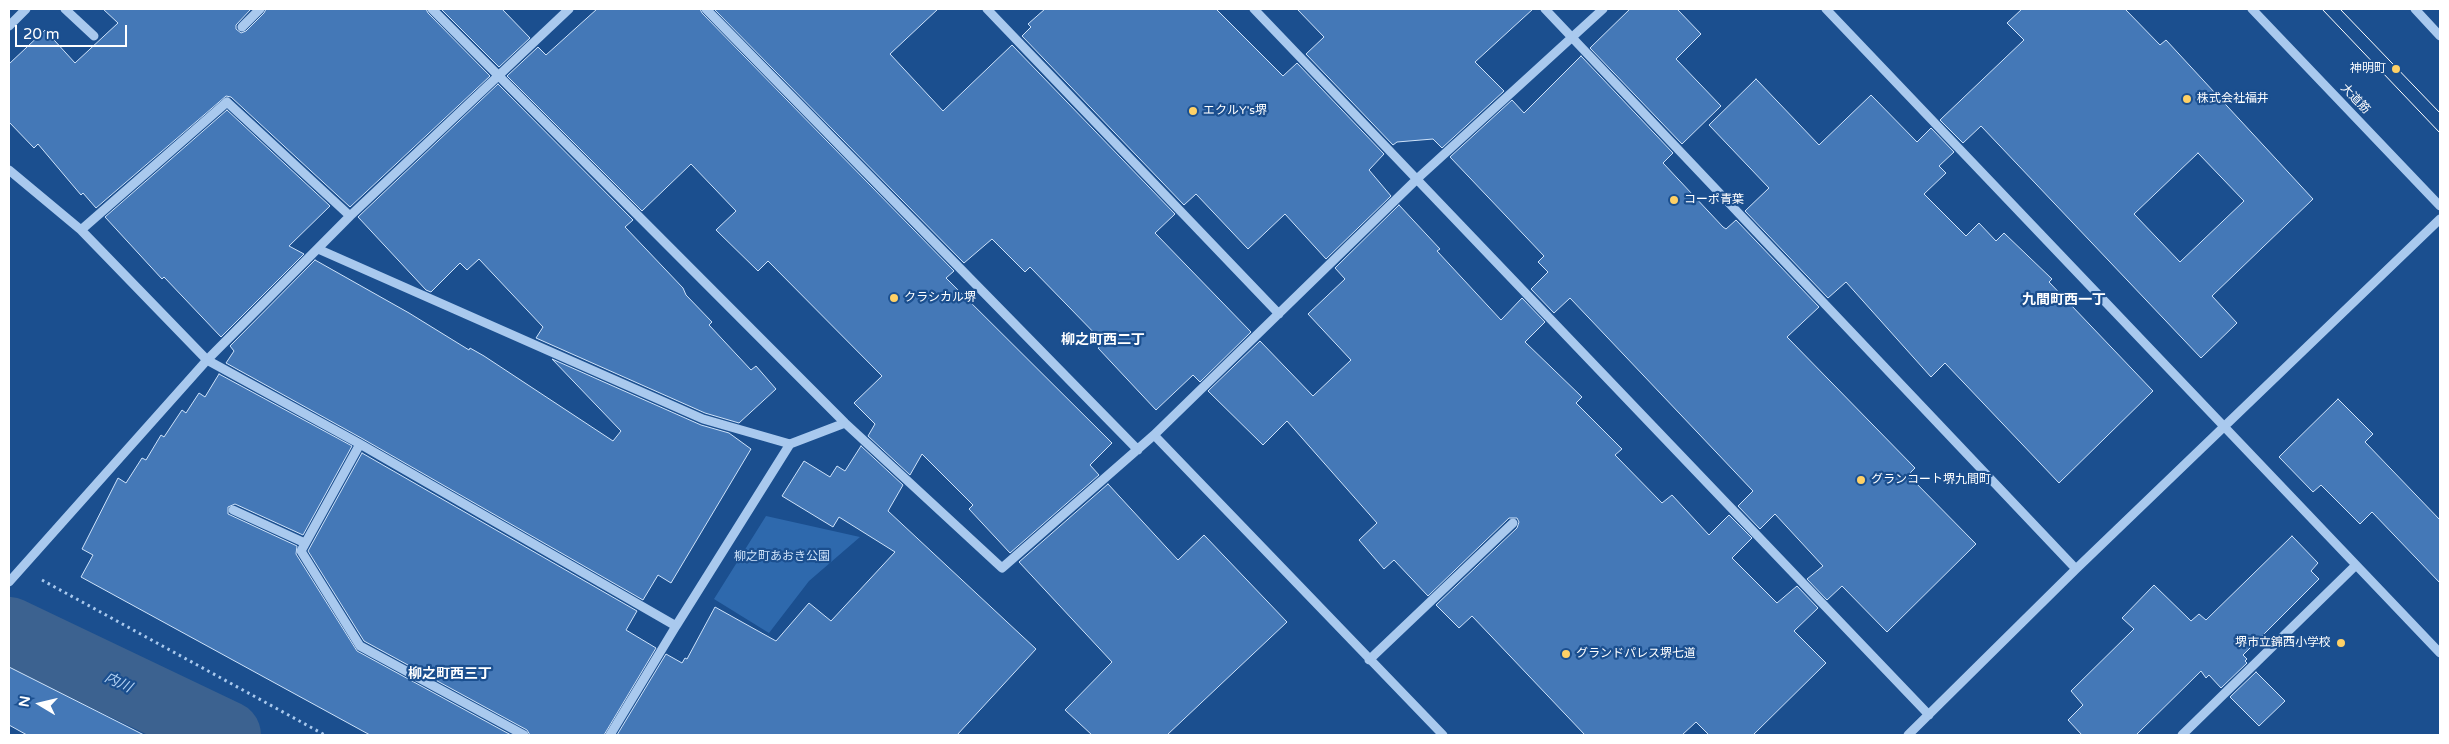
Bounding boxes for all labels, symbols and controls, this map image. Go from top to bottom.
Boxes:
scale bar [18,15,130,47]
text: 20 m [23,25,60,43]
place label: 神明町 [2350,62,2386,76]
marker: 神明町 [2390,63,2402,75]
street label: 大道筋 [2337,81,2373,117]
place label: 株式会社福井 [2197,92,2269,106]
marker: 株式会社福井 [2181,93,2193,105]
place label: エクルY's堺 [1203,104,1267,118]
marker: エクルY's堺 [1187,105,1199,117]
place label: コーポ青葉 [1684,193,1744,207]
marker: コーポ青葉 [1668,194,1680,206]
place label: クラシカル堺 [904,291,976,305]
marker: クラシカル堺 [888,292,900,304]
district label: 九間町西一丁 [2022,292,2106,308]
district label: 柳之町西二丁 [1061,332,1145,348]
place label: グランコート堺九間町 [1871,473,1991,487]
marker: グランコート堺九間町 [1855,474,1867,486]
park label: 柳之町あおき公園 [734,550,830,564]
place label: 堺市立錦西小学校 [2235,636,2331,650]
marker: 堺市立錦西小学校 [2335,637,2347,649]
place label: グランドパレス堺七道 [1576,647,1696,661]
marker: グランドパレス堺七道 [1560,648,1572,660]
district label: 柳之町西三丁 [408,666,492,682]
water label: 内川 [102,669,134,697]
north arrow [15,679,65,729]
text: N [15,695,34,708]

